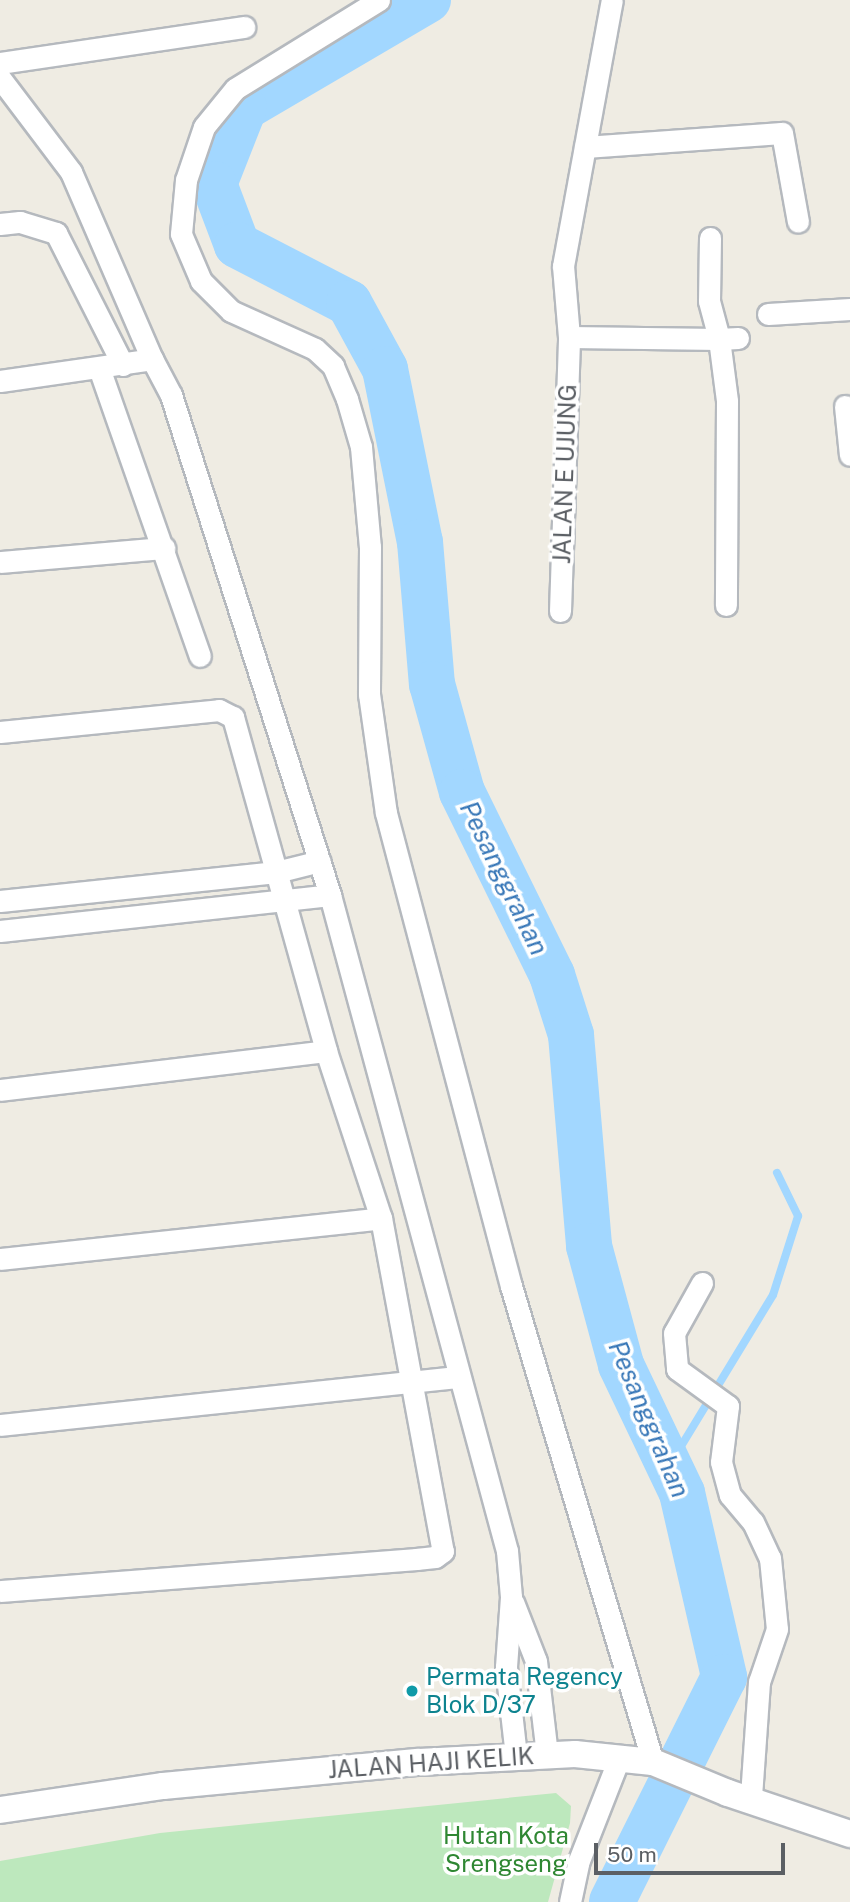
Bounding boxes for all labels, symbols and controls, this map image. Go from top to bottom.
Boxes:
street label: JALAN E UJUNG [547,384,583,564]
water label: Pesanggrahan [453,796,555,960]
water label: Pesanggrahan [602,1336,696,1502]
place label: Permata Regency Blok D/37 [426,1663,623,1719]
marker: Permata Regency Blok D/37 [404,1683,420,1699]
street label: JALAN HAJI KELIK [327,1741,535,1785]
park label: Hutan Kota Srengseng [443,1822,569,1878]
scale bar [598,1828,789,1872]
text: 50 m [607,1842,657,1867]

